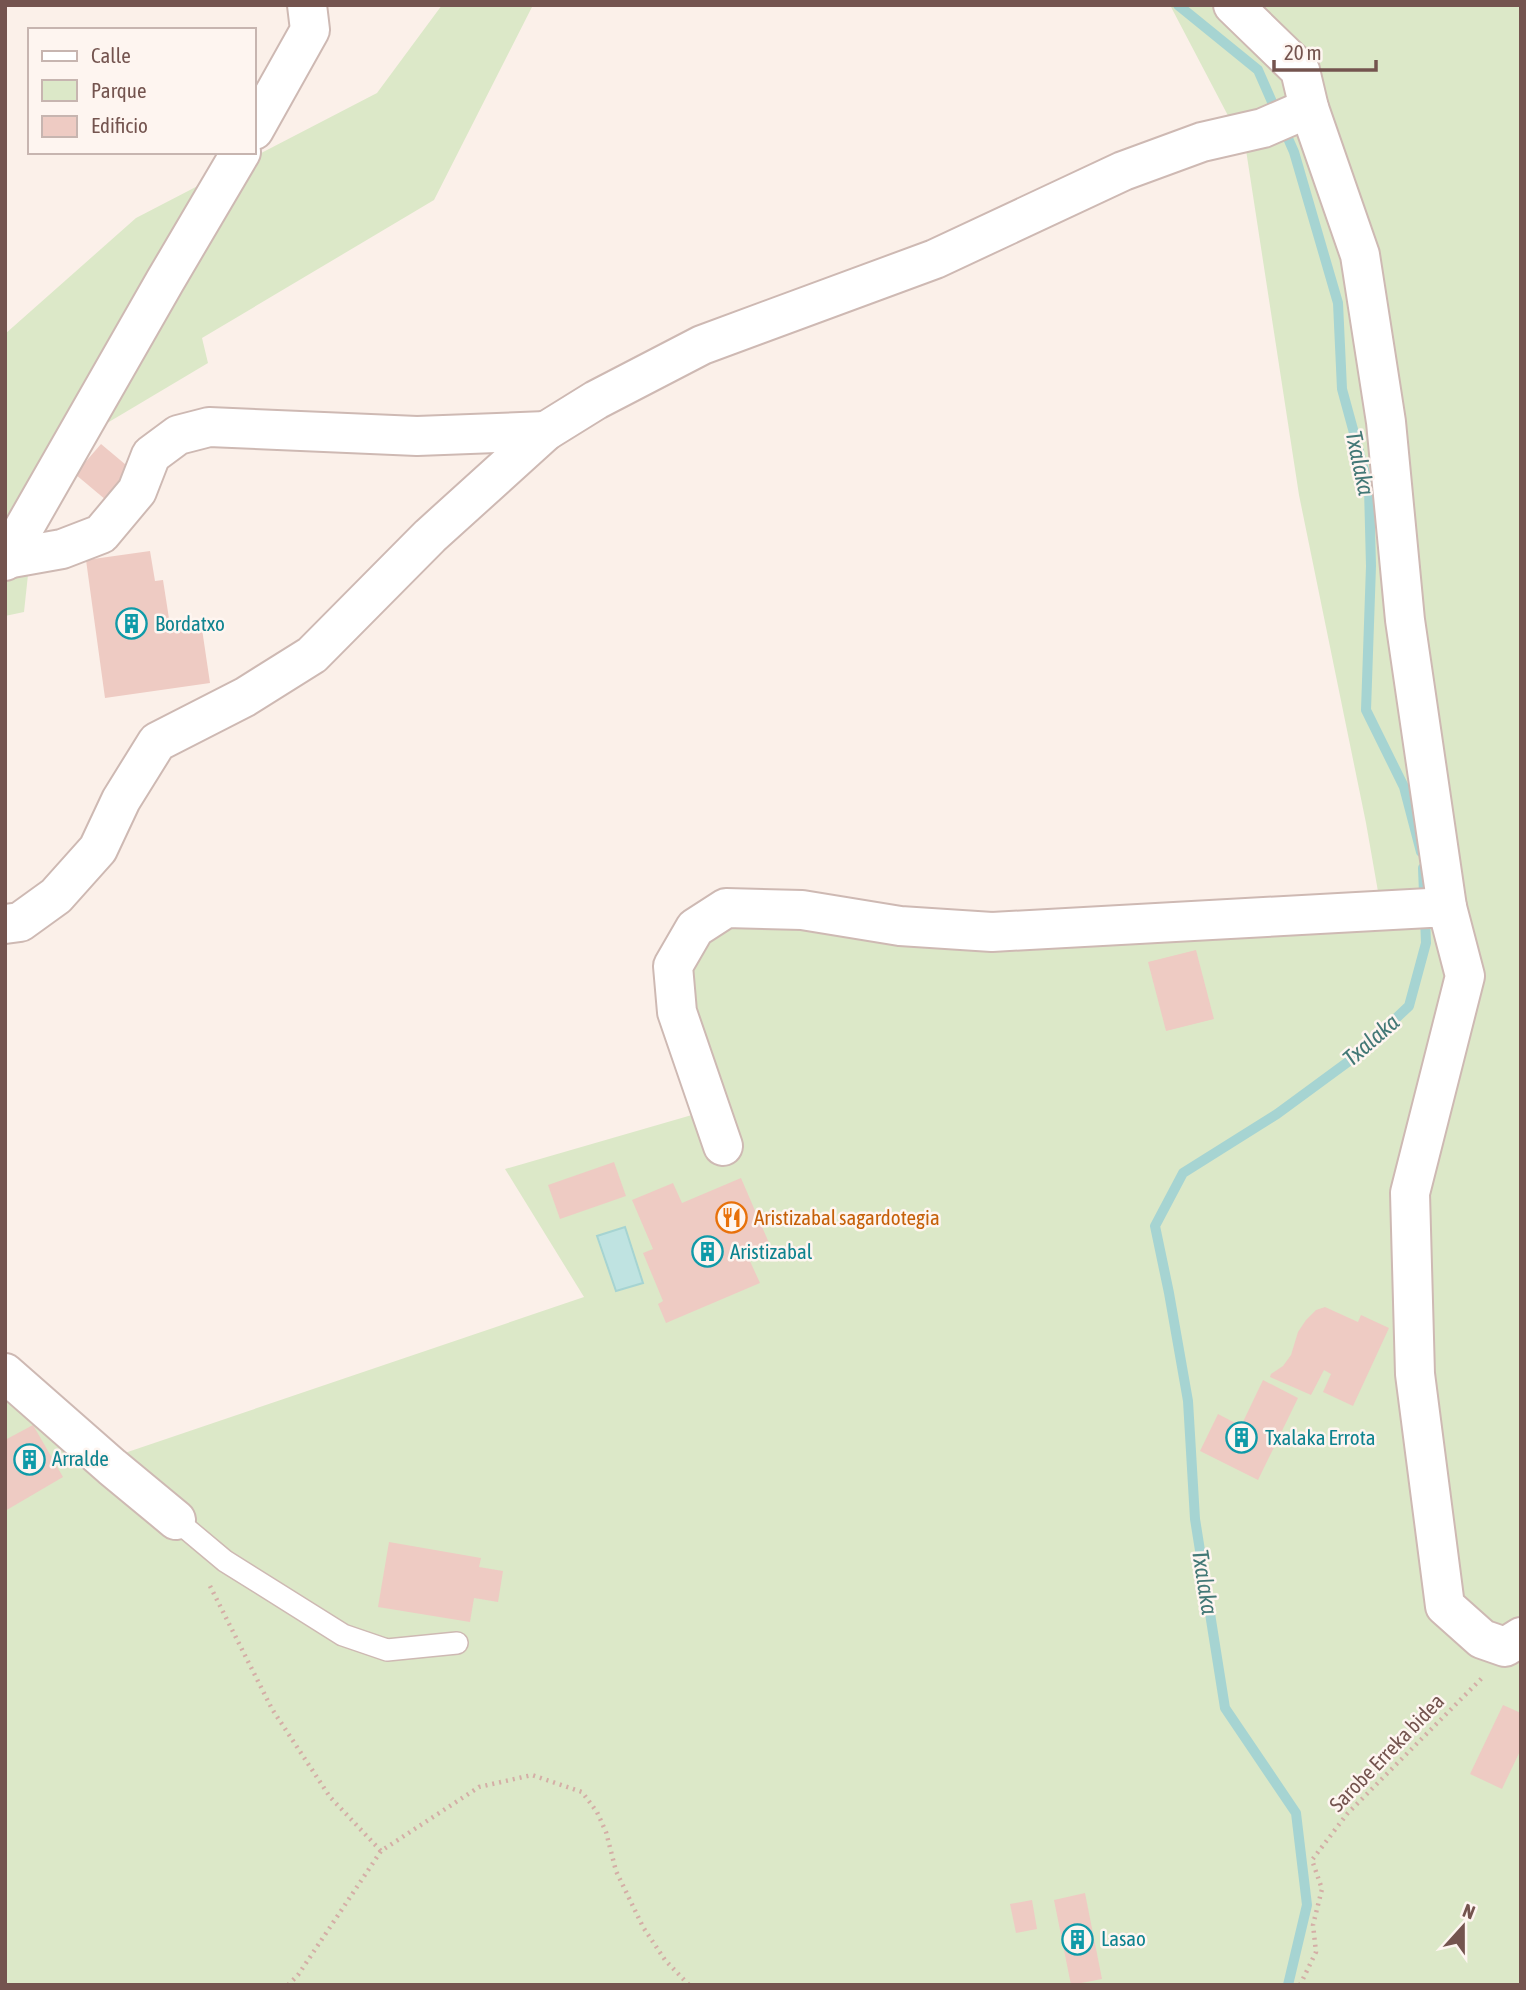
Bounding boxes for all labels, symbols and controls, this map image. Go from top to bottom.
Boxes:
legend [28,28,256,154]
scale bar [1274,28,1376,72]
text: 20 m [1284,40,1322,64]
text: Calle [91,43,131,67]
text: Parque [91,78,146,102]
text: Edificio [91,113,148,137]
water label: Txalaka [1340,428,1380,498]
building icon: Bordatxo [115,607,149,641]
place label: Bordatxo [155,611,225,635]
water label: Txalaka [1338,1009,1404,1071]
restaurant icon: Aristizabal sagardotegia [714,1201,748,1235]
place label: Aristizabal sagardotegia [754,1205,940,1229]
building icon: Aristizabal [690,1235,724,1269]
place label: Aristizabal [730,1239,813,1263]
building icon: Txalaka Errota [1225,1421,1259,1455]
place label: Txalaka Errota [1265,1425,1375,1449]
building icon: Arralde [12,1442,46,1476]
place label: Arralde [52,1446,109,1470]
water label: Txalaka [1187,1548,1223,1617]
street label: Sarobe Erreka bidea [1324,1689,1448,1816]
north arrow [1428,1892,1498,1962]
text: N [1460,1899,1478,1923]
building icon: Lasao [1061,1922,1095,1956]
place label: Lasao [1101,1926,1146,1950]

